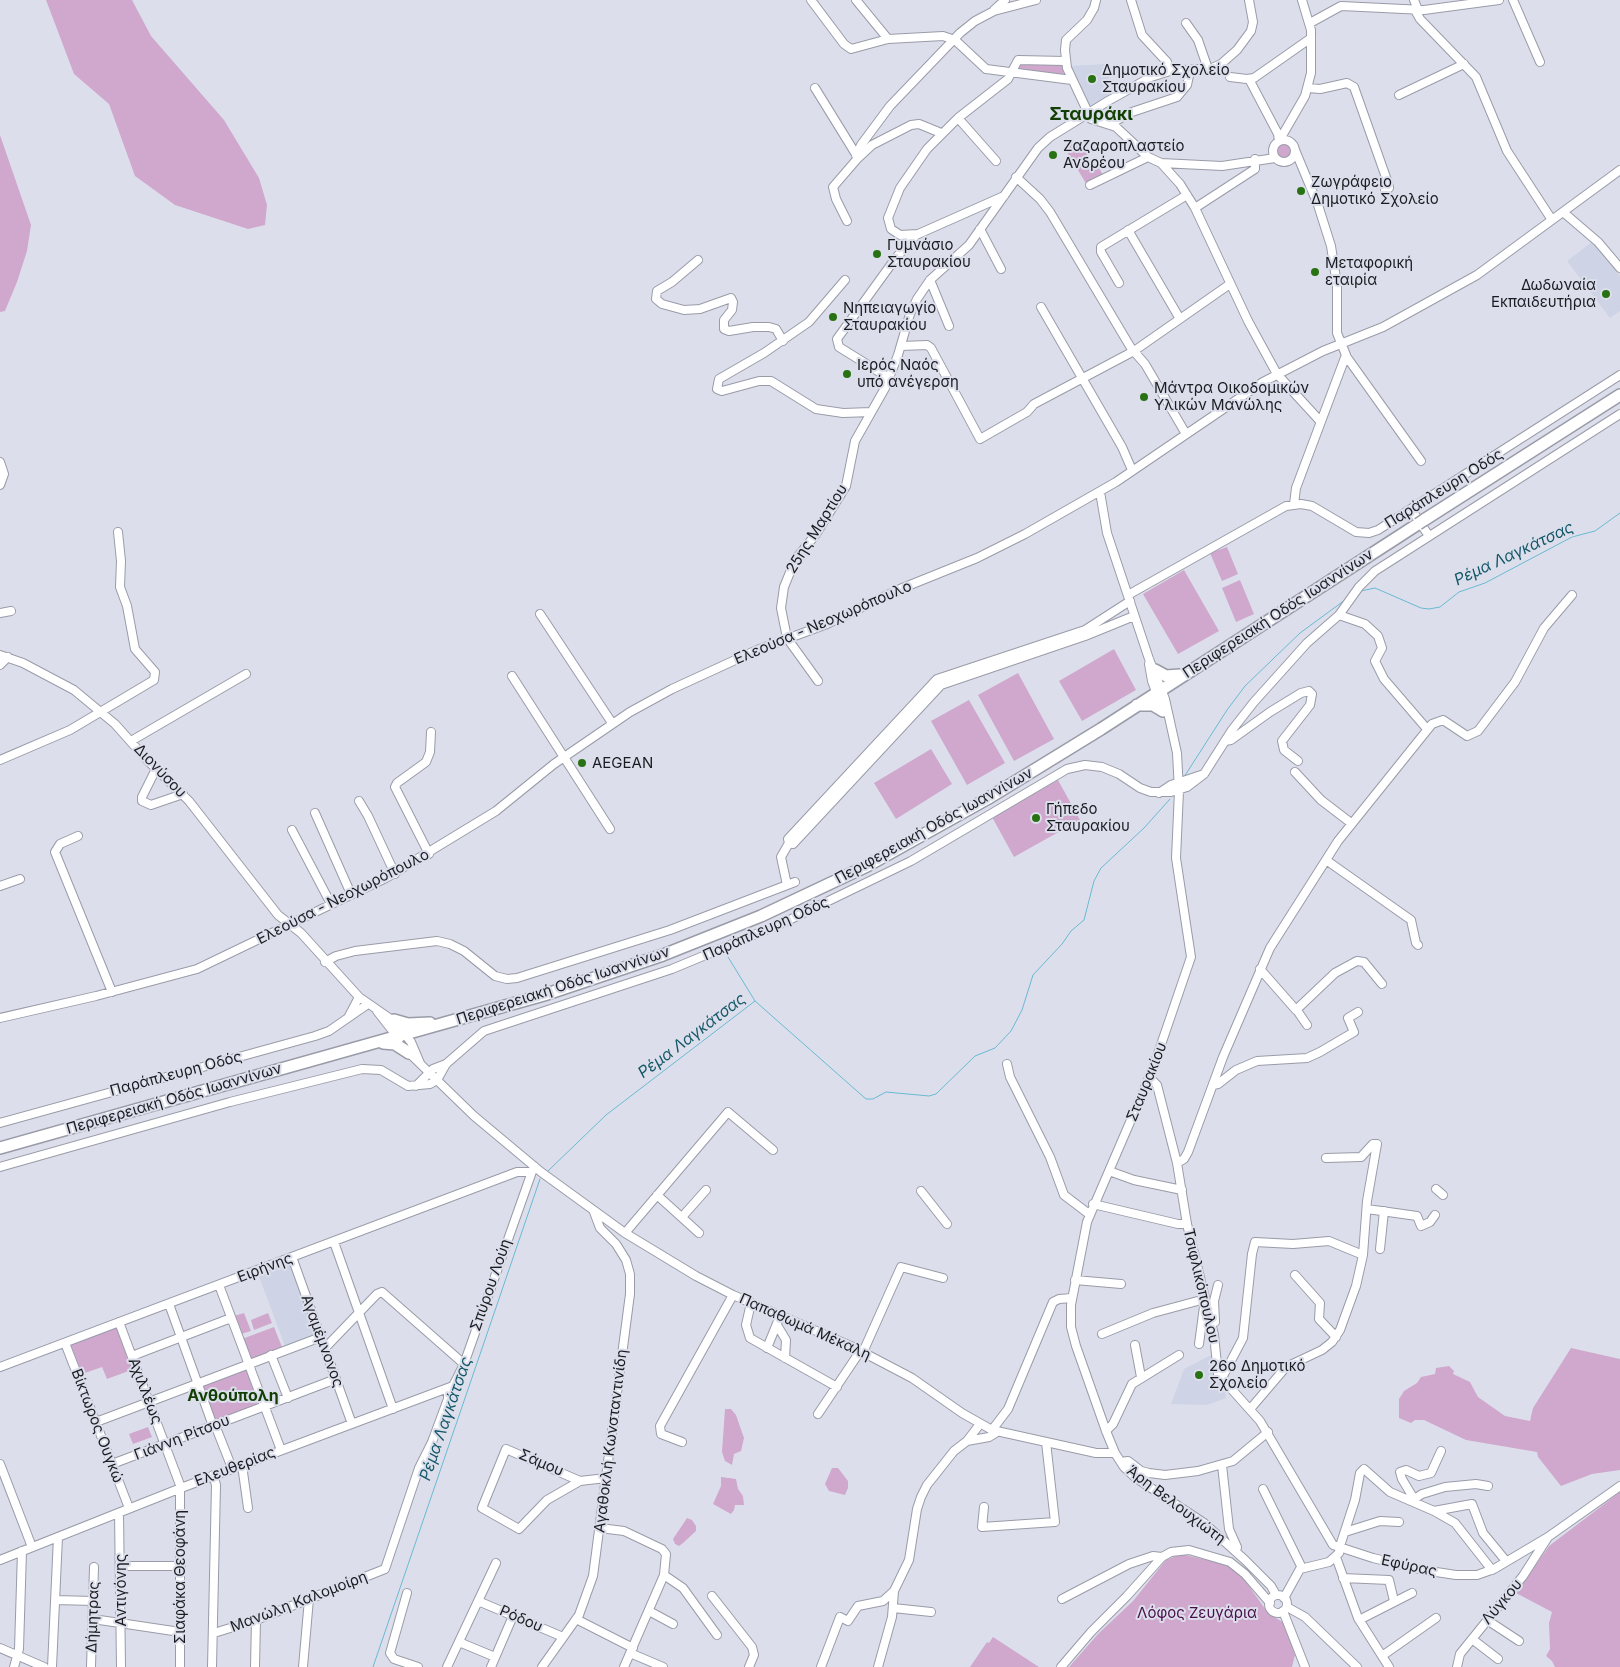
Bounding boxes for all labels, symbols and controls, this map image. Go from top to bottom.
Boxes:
place label: Δημοτικό Σχολείο Σταυρακίου [1102,61,1230,96]
marker: Δημοτικό Σχολείο Σταυρακίου [1086,73,1098,85]
district label: Σταυράκι [1049,104,1133,126]
place label: Ζαζαροπλαστείο Ανδρέου [1063,137,1185,172]
marker: Ζαζαροπλαστείο Ανδρέου [1047,149,1059,161]
place label: Ζωγράφειο Δημοτικό Σχολείο [1311,173,1439,208]
marker: Ζωγράφειο Δημοτικό Σχολείο [1295,185,1307,197]
place label: Γυμνάσιο Σταυρακίου [887,236,971,271]
marker: Γυμνάσιο Σταυρακίου [871,248,883,260]
place label: Μεταφορική εταιρία [1325,254,1413,289]
marker: Μεταφορική εταιρία [1309,266,1321,278]
place label: Δωδωναία Εκπαιδευτήρια [1491,276,1596,311]
marker: Δωδωναία Εκπαιδευτήρια [1600,288,1612,300]
place label: Νηπειαγωγίο Σταυρακίου [843,299,936,334]
marker: Νηπειαγωγίο Σταυρακίου [827,311,839,323]
place label: Ιερός Ναός υπό ανέγερση [857,356,959,391]
marker: Ιερός Ναός υπό ανέγερση [841,368,853,380]
place label: Μάντρα Οικοδομικών Υλικών Μανώλης [1154,379,1309,414]
marker: Μάντρα Οικοδομικών Υλικών Μανώλης [1138,391,1150,403]
street label: Παράπλευρη Οδός [1382,445,1506,533]
street label: 25ης Μαρτίου [782,481,852,577]
water label: Ρέμα Λαγκάτσας [1451,518,1577,590]
street label: Περιφερειακή Οδός Ιωαννίνων [1180,546,1376,682]
street label: Ελεούσα - Νεοχωρόπουλο [732,577,914,669]
street label: Διονύσου [130,740,190,802]
place label: AEGEAN [592,754,653,772]
marker: AEGEAN [576,757,588,769]
street label: Περιφερειακή Οδός Ιωαννίνων [832,764,1036,888]
place label: Γήπεδο Σταυρακίου [1046,800,1130,835]
marker: Γήπεδο Σταυρακίου [1030,812,1042,824]
street label: Ελεούσα - Νεοχωρόπουλο [254,846,432,948]
street label: Παράπλευρη Οδός [700,893,832,965]
street label: Περιφερειακή Οδός Ιωαννίνων [454,943,672,1029]
water label: Ρέμα Λαγκάτσας [634,989,750,1083]
street label: Σταυρακίου [1123,1040,1171,1124]
street label: Παράπλευρη Οδός [108,1048,244,1100]
street label: Περιφερειακή Οδός Ιωαννίνων [64,1060,284,1138]
street label: Τσιφλικόπουλου [1179,1227,1223,1345]
street label: Σπύρου Λούη [467,1237,515,1333]
street label: Ειρήνης [235,1249,295,1287]
street label: Παπαθωμά Μέκαλη [736,1290,874,1364]
street label: Αγαμέμνονoς [297,1292,347,1390]
street label: Αγαθοκλή Κωνσταντινίδη [591,1348,631,1534]
street label: Αχιλλέως [124,1355,166,1427]
water label: Ρέμα Λαγκάτσας [416,1355,476,1483]
place label: 26ο Δημοτικό Σχολείο [1209,1357,1306,1392]
street label: Βίκτωρος Ουγκώ [67,1367,127,1485]
marker: 26ο Δημοτικό Σχολείο [1193,1369,1205,1381]
district label: Ανθούπολη [187,1386,279,1406]
street label: Γιάννη Ρίτσου [132,1412,232,1464]
street label: Ελευθερίας [192,1443,278,1491]
street label: Σάμου [516,1446,566,1480]
street label: Άρη Βελουχιώτη [1123,1462,1229,1548]
street label: Σιαφάκα Θεοφάνη [171,1510,189,1644]
street label: Εφύρας [1380,1551,1438,1581]
street label: Αντιγόνης [112,1554,130,1626]
street label: Μανώλη Καλομοίρη [228,1568,370,1636]
street label: Λύγκου [1478,1576,1526,1628]
street label: Δήμητρας [83,1581,103,1653]
street label: Ρόδου [497,1602,545,1636]
park label: Λόφος Ζευγάρια [1137,1604,1257,1622]

